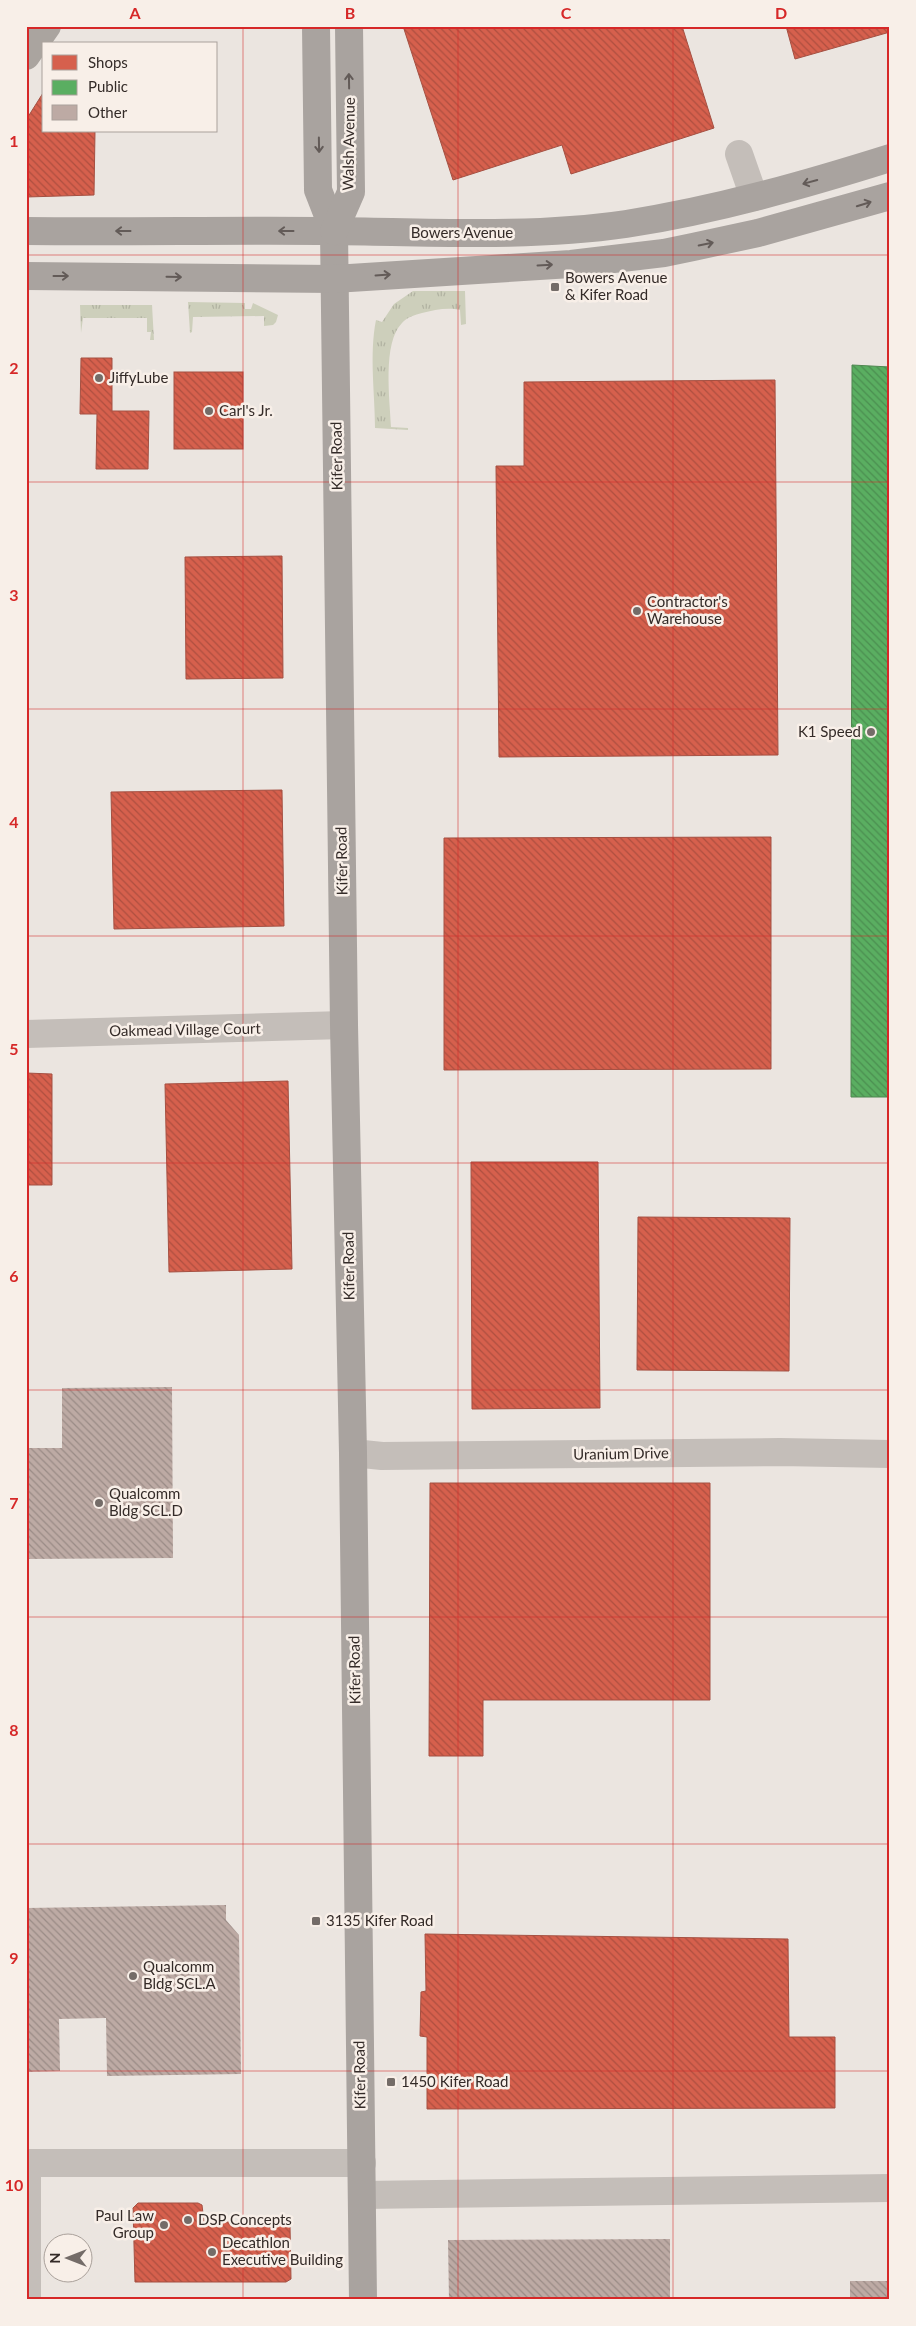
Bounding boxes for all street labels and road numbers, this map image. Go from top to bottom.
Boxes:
street label: Walsh Avenue [338,97,358,191]
street label: Bowers Avenue [411,223,513,241]
street label: Kifer Road [326,421,346,491]
street label: Kifer Road [331,826,351,896]
street label: Oakmead Village Court [109,1019,262,1039]
street label: Kifer Road [338,1231,358,1301]
street label: Uranium Drive [573,1443,669,1463]
street label: Kifer Road [344,1635,364,1705]
street label: Kifer Road [349,2040,369,2110]

